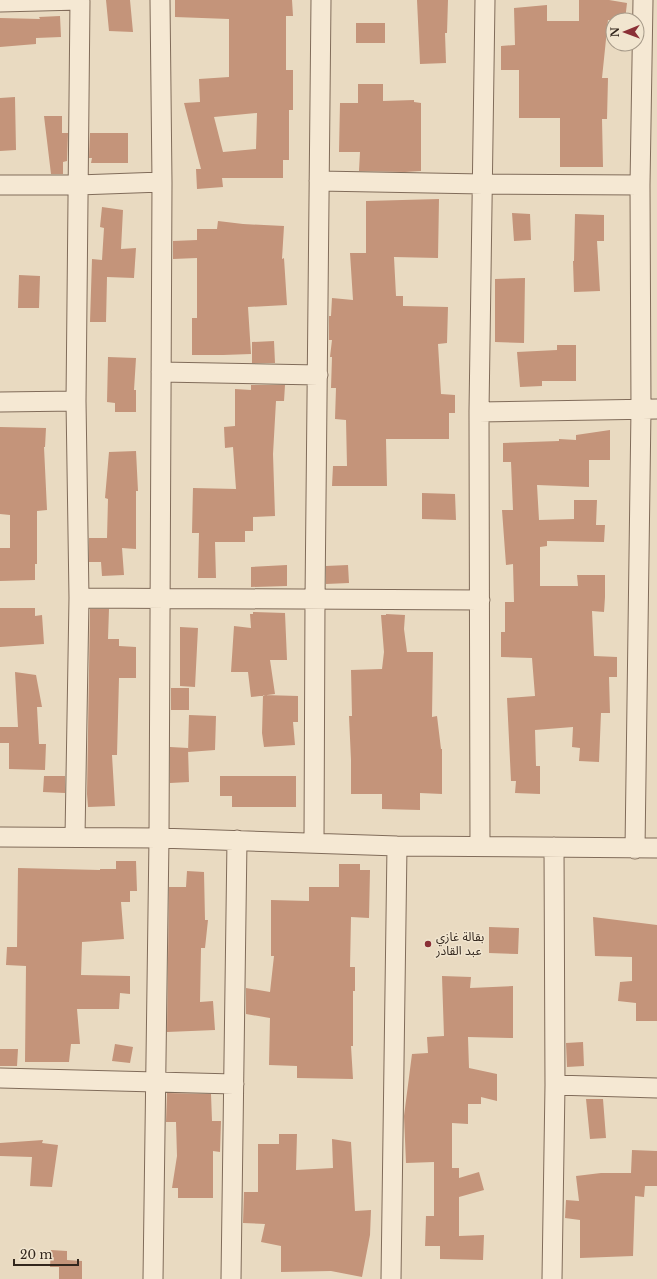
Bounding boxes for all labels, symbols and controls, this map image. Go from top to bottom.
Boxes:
north arrow [605,12,645,52]
text: N [608,26,622,37]
place label: بقالة غازي عبد القادر [435,929,484,958]
marker: بقالة غازي عبد القادر [423,939,433,949]
scale bar [14,1241,78,1267]
text: 20 m [20,1247,52,1262]

